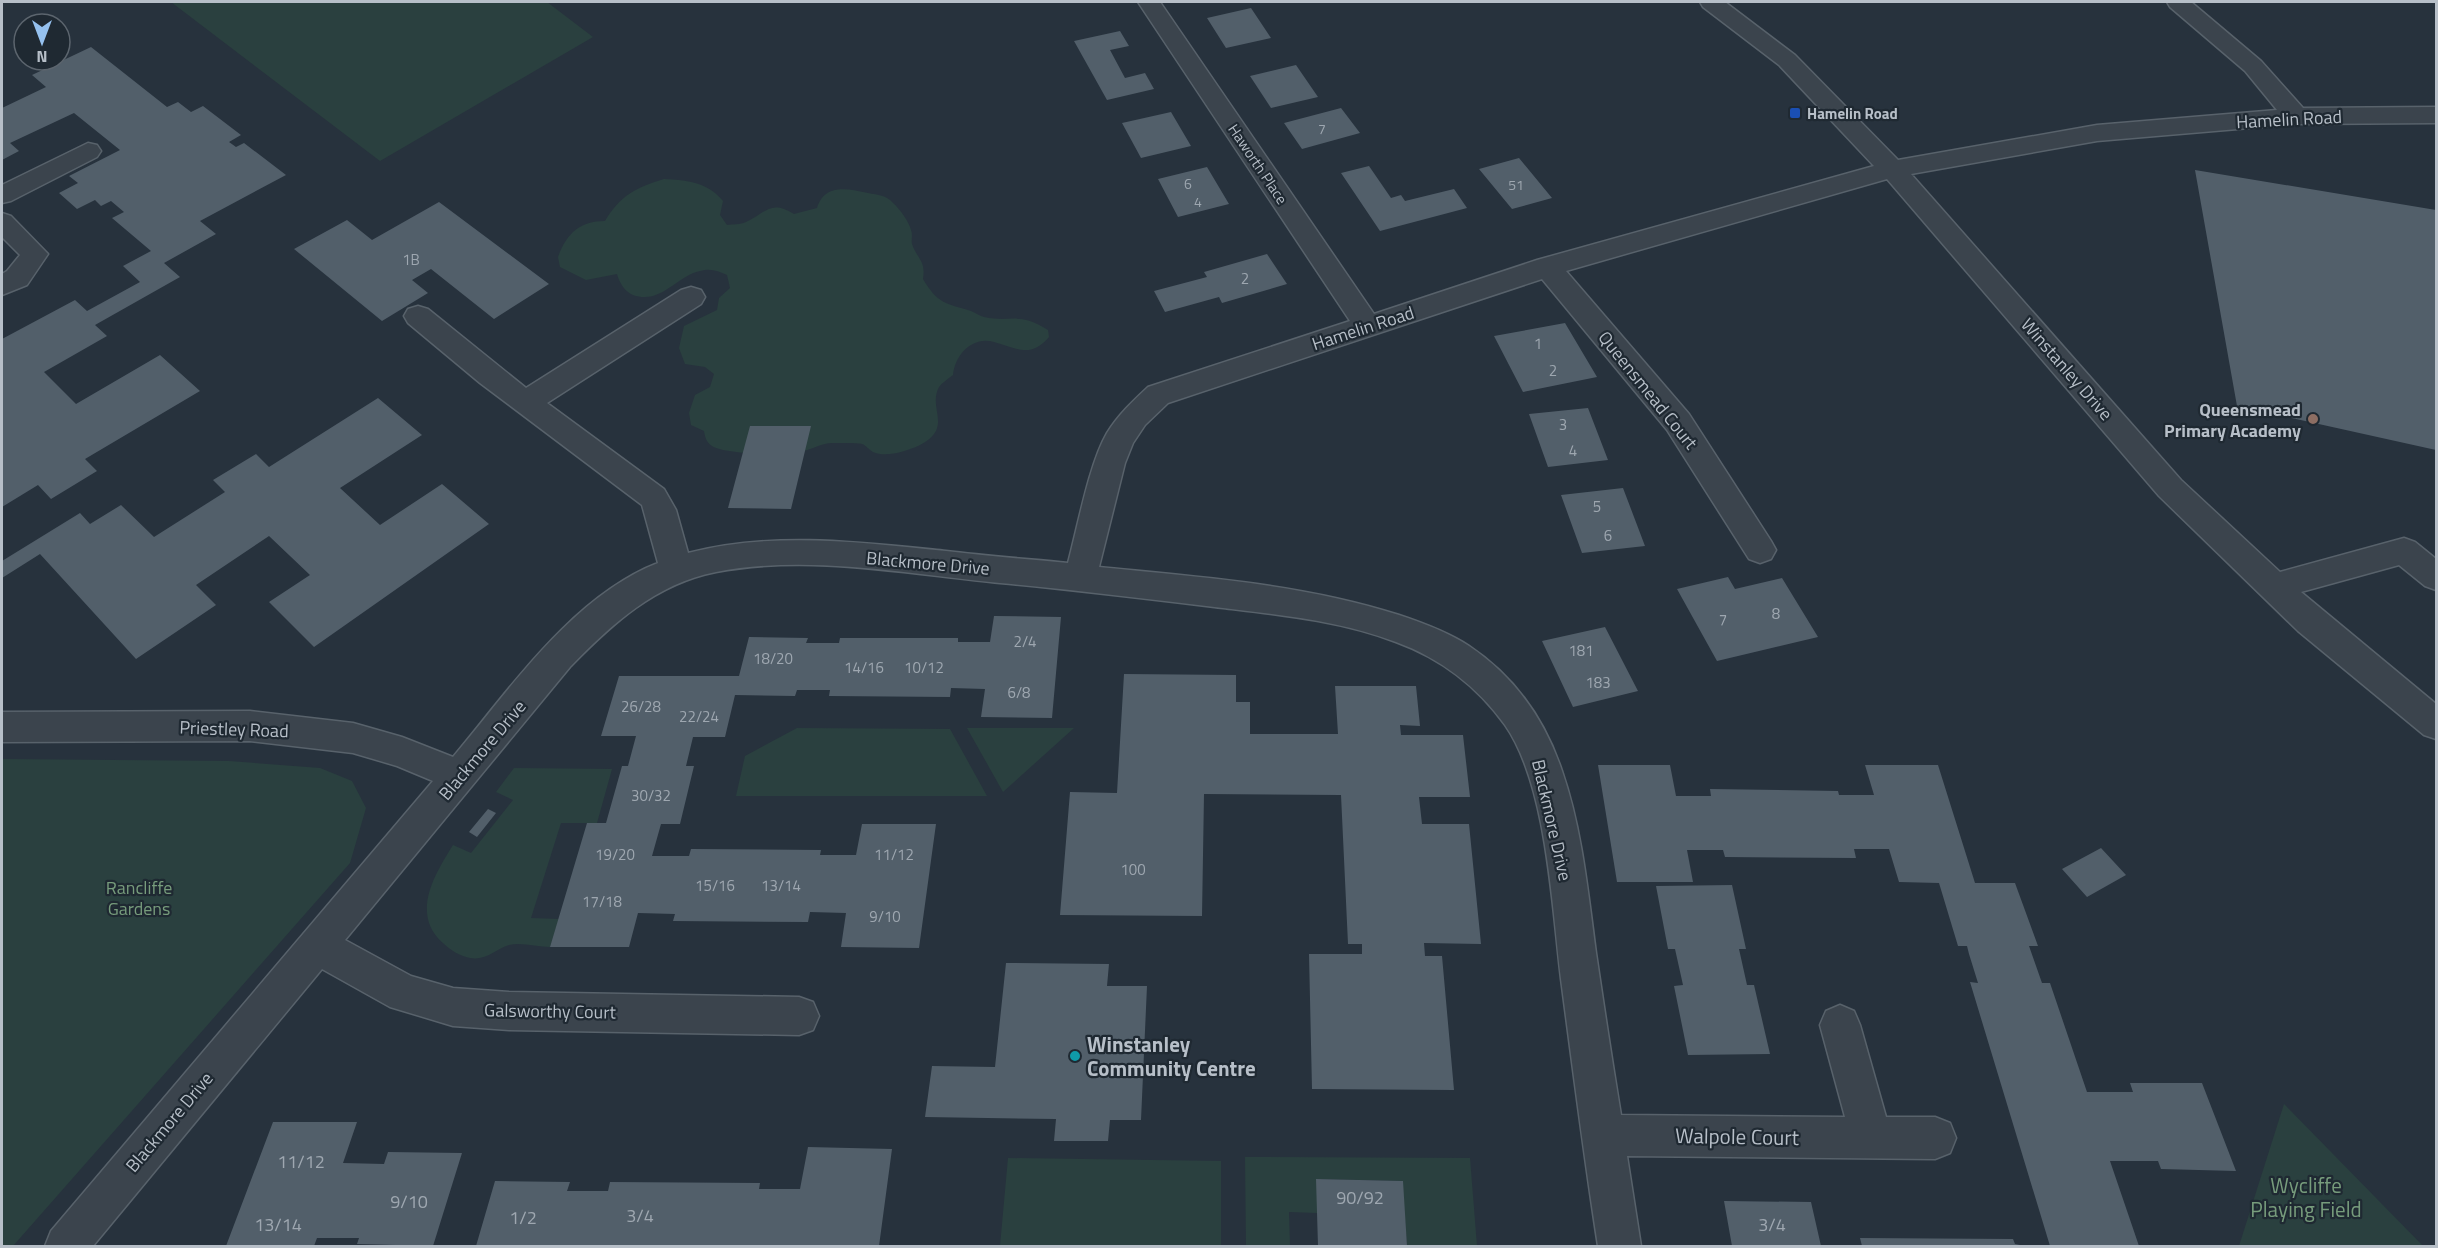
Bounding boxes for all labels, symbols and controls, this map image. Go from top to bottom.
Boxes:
north arrow [12,12,72,72]
text: N [36,45,48,69]
place label: Hamelin Road [1807,102,1898,125]
street label: Hamelin Road [2235,103,2343,135]
marker: Hamelin Road [1788,106,1802,120]
house number: 7 [1318,118,1326,139]
street label: Haworth Place [1223,119,1293,209]
house number: 6 [1184,173,1192,194]
house number: 51 [1508,174,1524,195]
house number: 4 [1194,191,1202,212]
house number: 1B [402,248,420,271]
house number: 2 [1241,267,1249,290]
street label: Hamelin Road [1308,299,1418,357]
street label: Winstanley Drive [2015,312,2119,426]
street label: Queensmead Court [1592,325,1705,456]
house number: 1 [1534,332,1542,355]
house number: 2 [1549,359,1557,382]
place label: Queensmead Primary Academy [2164,396,2301,444]
marker: Queensmead Primary Academy [2306,412,2320,426]
house number: 3 [1559,413,1567,436]
house number: 4 [1569,439,1577,462]
house number: 5 [1593,495,1601,518]
house number: 6 [1604,524,1612,547]
street label: Blackmore Drive [865,544,991,582]
house number: 8 [1772,602,1780,625]
house number: 7 [1719,608,1727,631]
house number: 2/4 [1014,630,1036,653]
house number: 181 [1568,639,1594,662]
house number: 18/20 [753,647,793,670]
house number: 14/16 [844,656,884,679]
house number: 10/12 [904,656,944,679]
house number: 183 [1585,671,1611,694]
house number: 6/8 [1008,681,1030,704]
street label: Blackmore Drive [432,694,532,806]
house number: 26/28 [621,695,661,718]
house number: 22/24 [679,705,719,728]
street label: Priestley Road [179,714,289,744]
street label: Blackmore Drive [1525,757,1579,883]
house number: 30/32 [631,784,671,807]
house number: 19/20 [595,843,635,866]
house number: 11/12 [874,843,914,866]
house number: 100 [1120,858,1146,881]
park label: Rancliffe Gardens [106,874,172,922]
house number: 15/16 [695,874,735,897]
house number: 13/14 [761,874,801,897]
house number: 17/18 [582,890,622,913]
house number: 9/10 [869,905,901,928]
street label: Galsworthy Court [484,996,617,1026]
place label: Winstanley Community Centre [1087,1028,1256,1084]
marker: Winstanley Community Centre [1068,1049,1082,1063]
street label: Blackmore Drive [119,1066,219,1178]
street label: Walpole Court [1675,1119,1800,1153]
house number: 11/12 [277,1148,325,1175]
park label: Wycliffe Playing Field [2250,1169,2362,1225]
house number: 90/92 [1336,1184,1384,1211]
house number: 9/10 [390,1188,428,1215]
house number: 3/4 [626,1202,654,1229]
house number: 1/2 [509,1204,537,1231]
house number: 13/14 [254,1211,302,1238]
house number: 3/4 [1758,1211,1786,1238]

